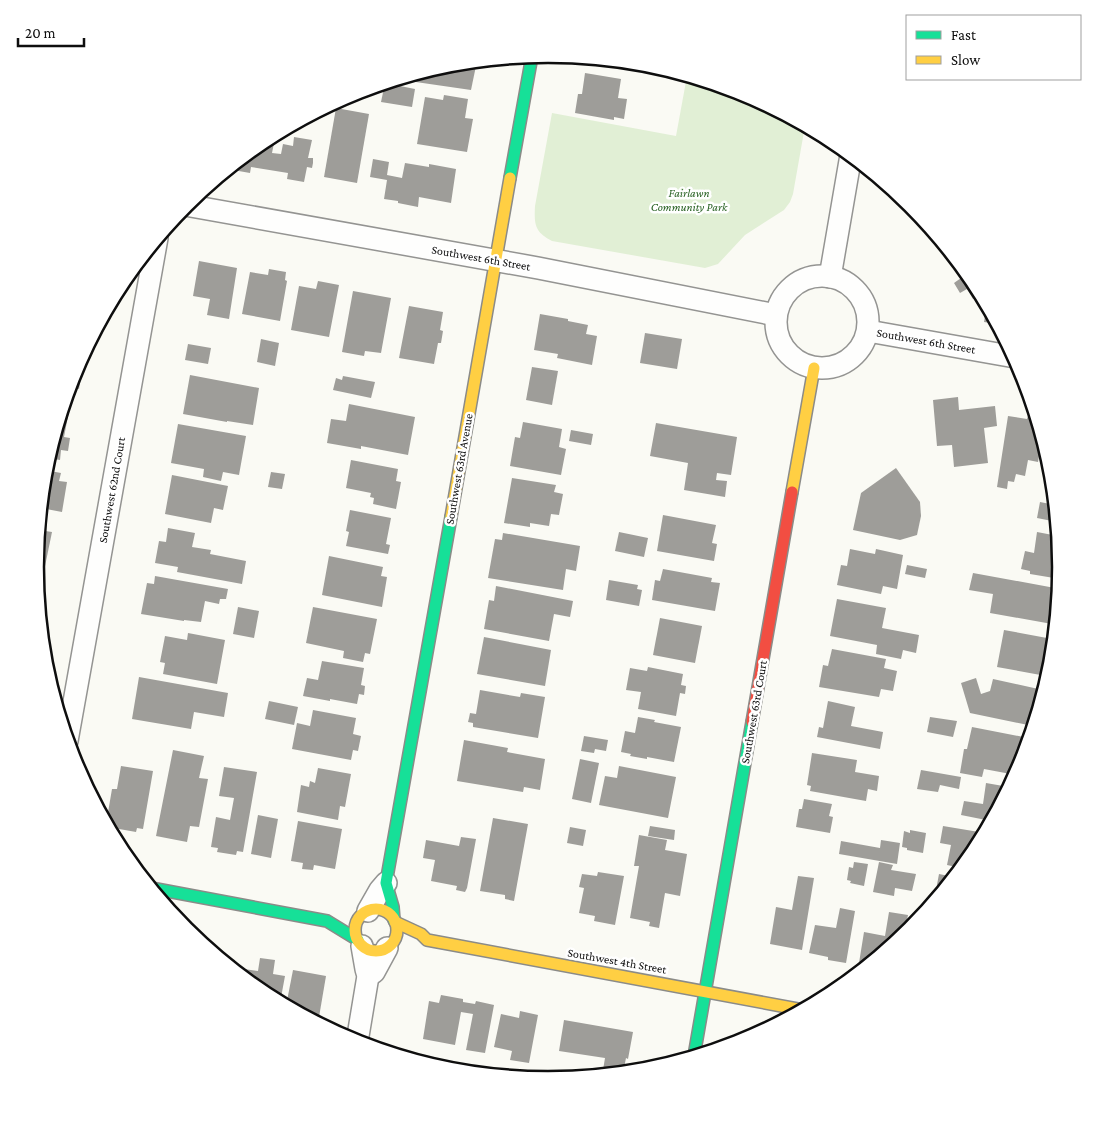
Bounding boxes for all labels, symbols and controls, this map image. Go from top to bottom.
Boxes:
scale bar [18,15,84,47]
legend [906,15,1081,80]
text: 20 m [25,25,56,41]
text: Fast [951,27,977,43]
text: Slow [951,52,981,68]
park label: Fairlawn Community Park [651,186,728,214]
street label: Southwest 6th Street [431,242,532,274]
street label: Southwest 6th Street [876,325,977,357]
street label: Southwest 63rd Avenue [442,412,476,526]
street label: Southwest 62nd Court [96,435,128,544]
street label: Southwest 63rd Court [738,658,770,765]
street label: Southwest 4th Street [566,945,669,977]

